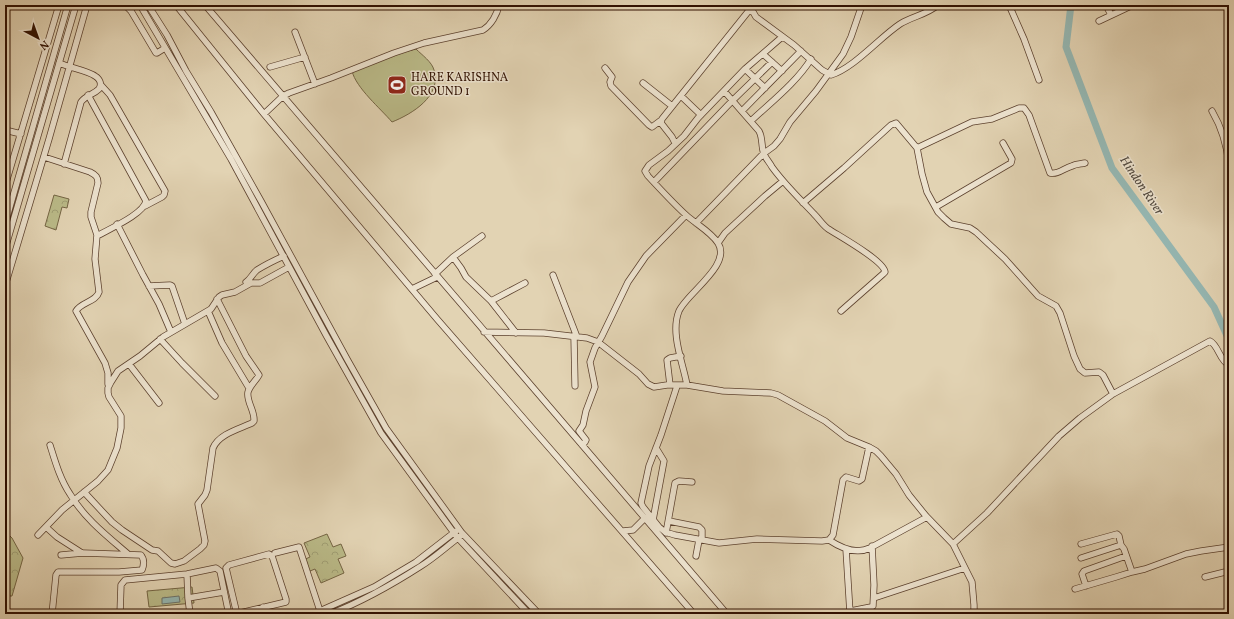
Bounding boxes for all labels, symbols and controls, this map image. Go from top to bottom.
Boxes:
north arrow [18,18,58,58]
text: N [36,36,52,53]
place label: HARE KARISHNA GROUND 1 [411,70,509,100]
sports icon: HARE KARISHNA GROUND 1 [386,74,408,96]
water label: Hindon River [1115,153,1168,219]

